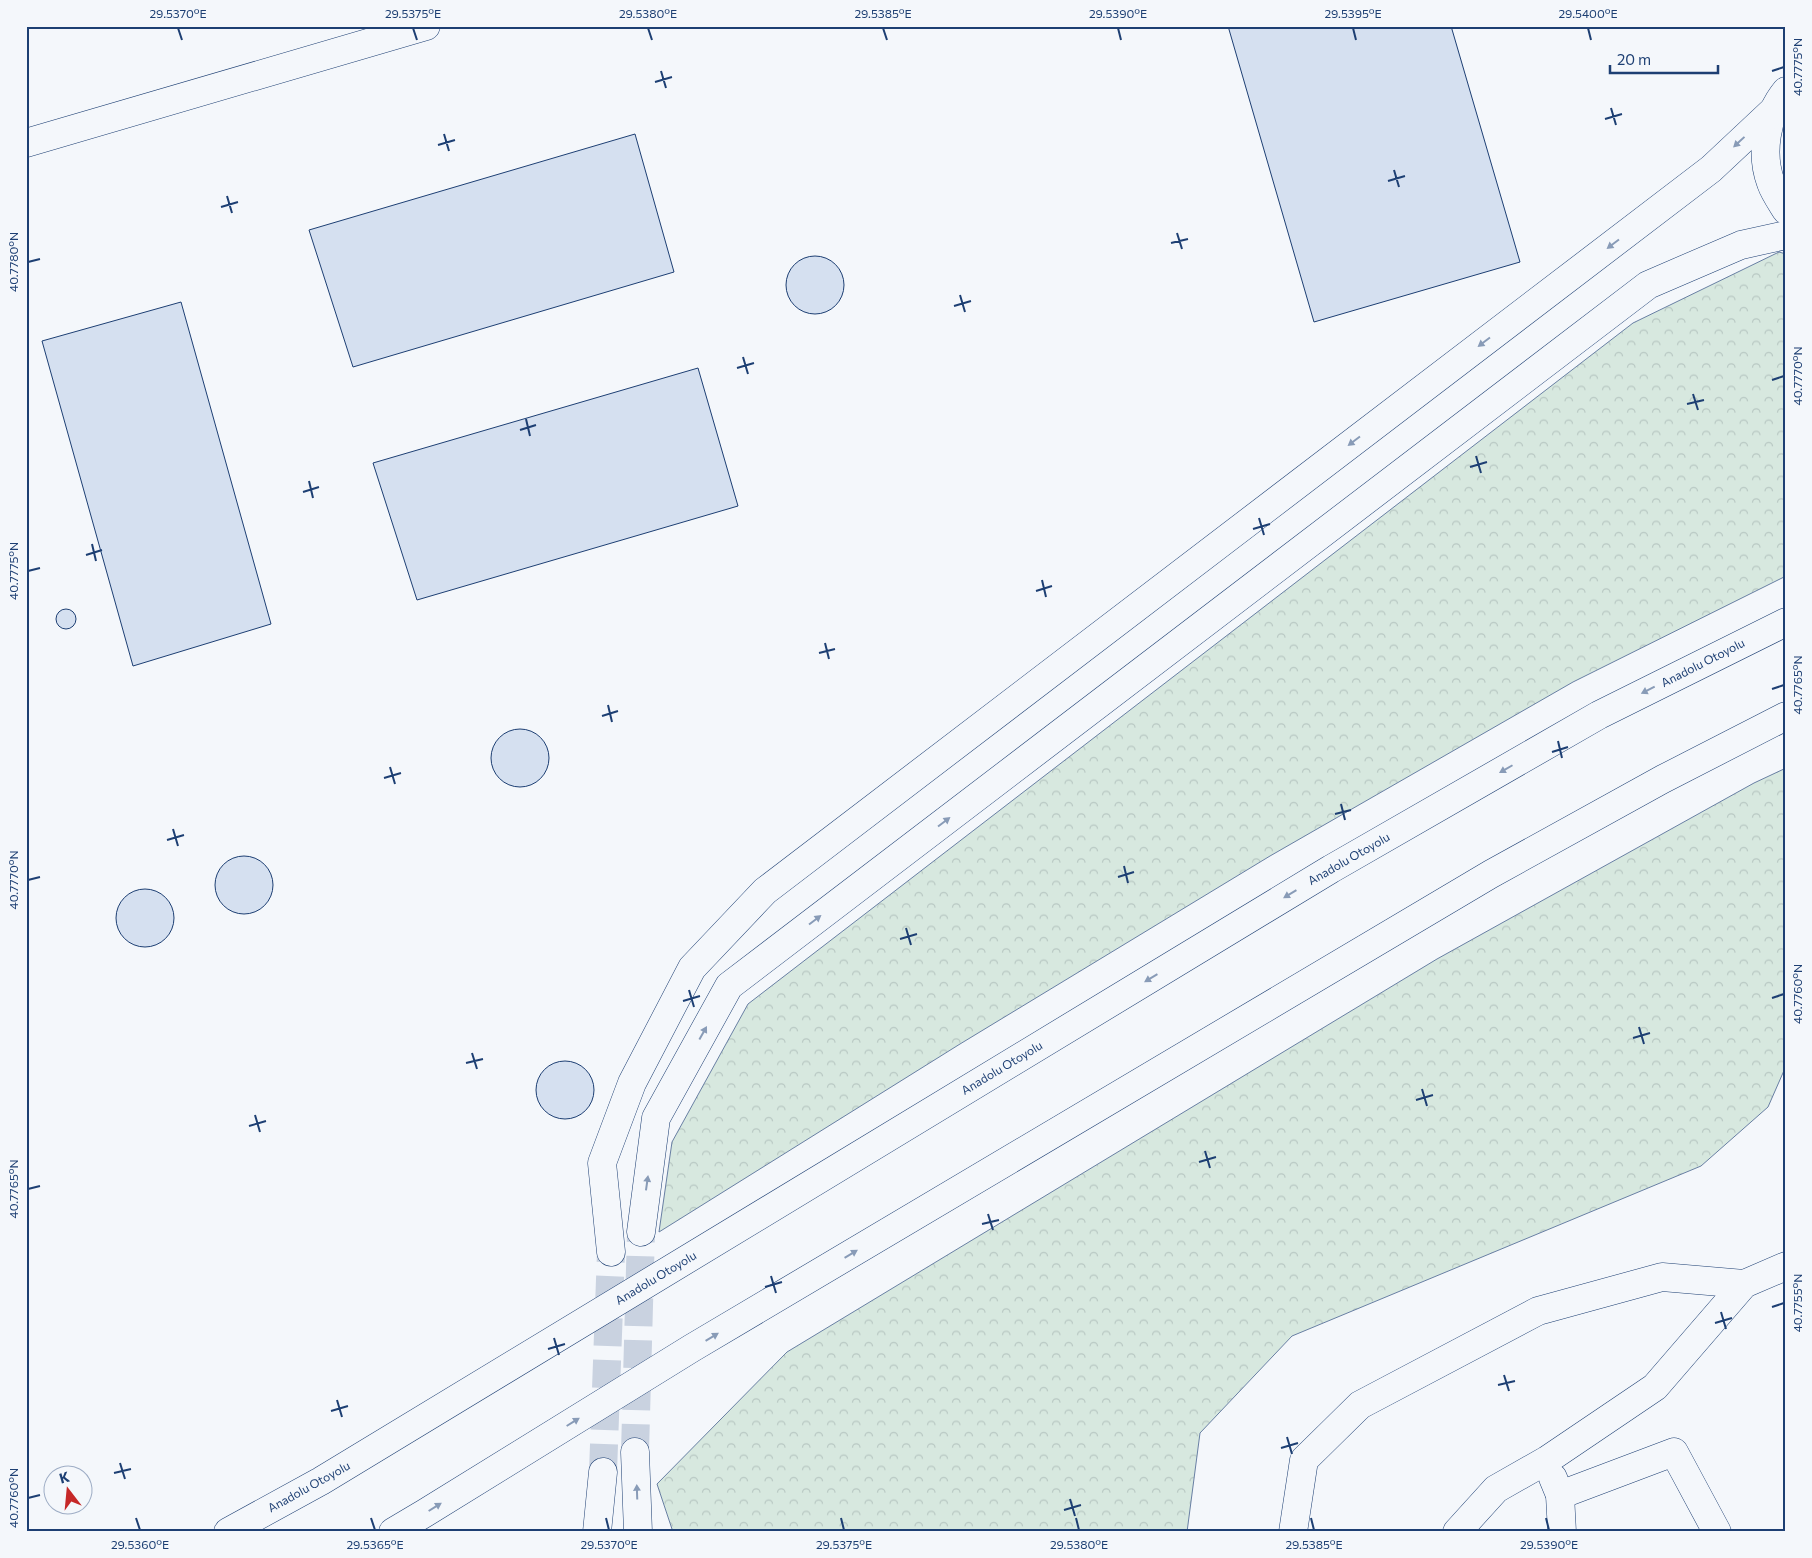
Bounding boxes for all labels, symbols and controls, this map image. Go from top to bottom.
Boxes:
text: 29.5370°E [149,6,207,20]
text: 29.5375°E [385,6,441,20]
text: 29.5380°E [619,6,677,20]
text: 29.5385°E [854,6,912,20]
text: 29.5390°E [1089,6,1147,20]
text: 29.5395°E [1324,6,1382,20]
text: 29.5400°E [1558,6,1618,20]
text: 40.7775°N [1790,38,1804,96]
scale bar [1610,42,1717,74]
text: 20 m [1617,50,1651,68]
one-way arrow [1734,136,1746,148]
text: 40.7780°N [6,232,20,292]
one-way arrow [1607,238,1620,249]
one-way arrow [1478,337,1491,348]
text: 40.7770°N [1790,346,1804,406]
one-way arrow [1347,436,1361,446]
text: 40.7775°N [6,542,20,600]
street label: Anadolu Otoyolu [1658,635,1747,689]
text: 40.7765°N [1790,655,1804,715]
one-way arrow [1641,686,1655,694]
one-way arrow [1499,764,1512,773]
one-way arrow [938,817,951,827]
street label: Anadolu Otoyolu [1305,829,1392,887]
text: 40.7770°N [6,850,20,910]
one-way arrow [1283,890,1296,899]
one-way arrow [808,915,821,926]
text: 40.7760°N [1790,964,1804,1024]
one-way arrow [1144,974,1157,983]
one-way arrow [699,1026,707,1041]
street label: Anadolu Otoyolu [958,1037,1045,1097]
text: 40.7765°N [6,1159,20,1219]
one-way arrow [643,1175,651,1191]
street label: Anadolu Otoyolu [612,1247,699,1307]
one-way arrow [844,1250,859,1258]
text: 40.7755°N [1790,1274,1804,1332]
one-way arrow [705,1332,718,1341]
one-way arrow [567,1417,580,1427]
street label: Anadolu Otoyolu [265,1458,352,1515]
north arrow [42,1466,92,1516]
text: K [57,1467,72,1487]
text: 40.7760°N [6,1468,20,1528]
one-way arrow [632,1484,640,1500]
one-way arrow [428,1503,441,1512]
text: 29.5360°E [111,1537,169,1551]
text: 29.5365°E [346,1537,404,1551]
text: 29.5370°E [580,1537,638,1551]
text: 29.5375°E [816,1537,872,1551]
text: 29.5380°E [1050,1537,1108,1551]
text: 29.5385°E [1285,1537,1343,1551]
text: 29.5390°E [1520,1537,1578,1551]

